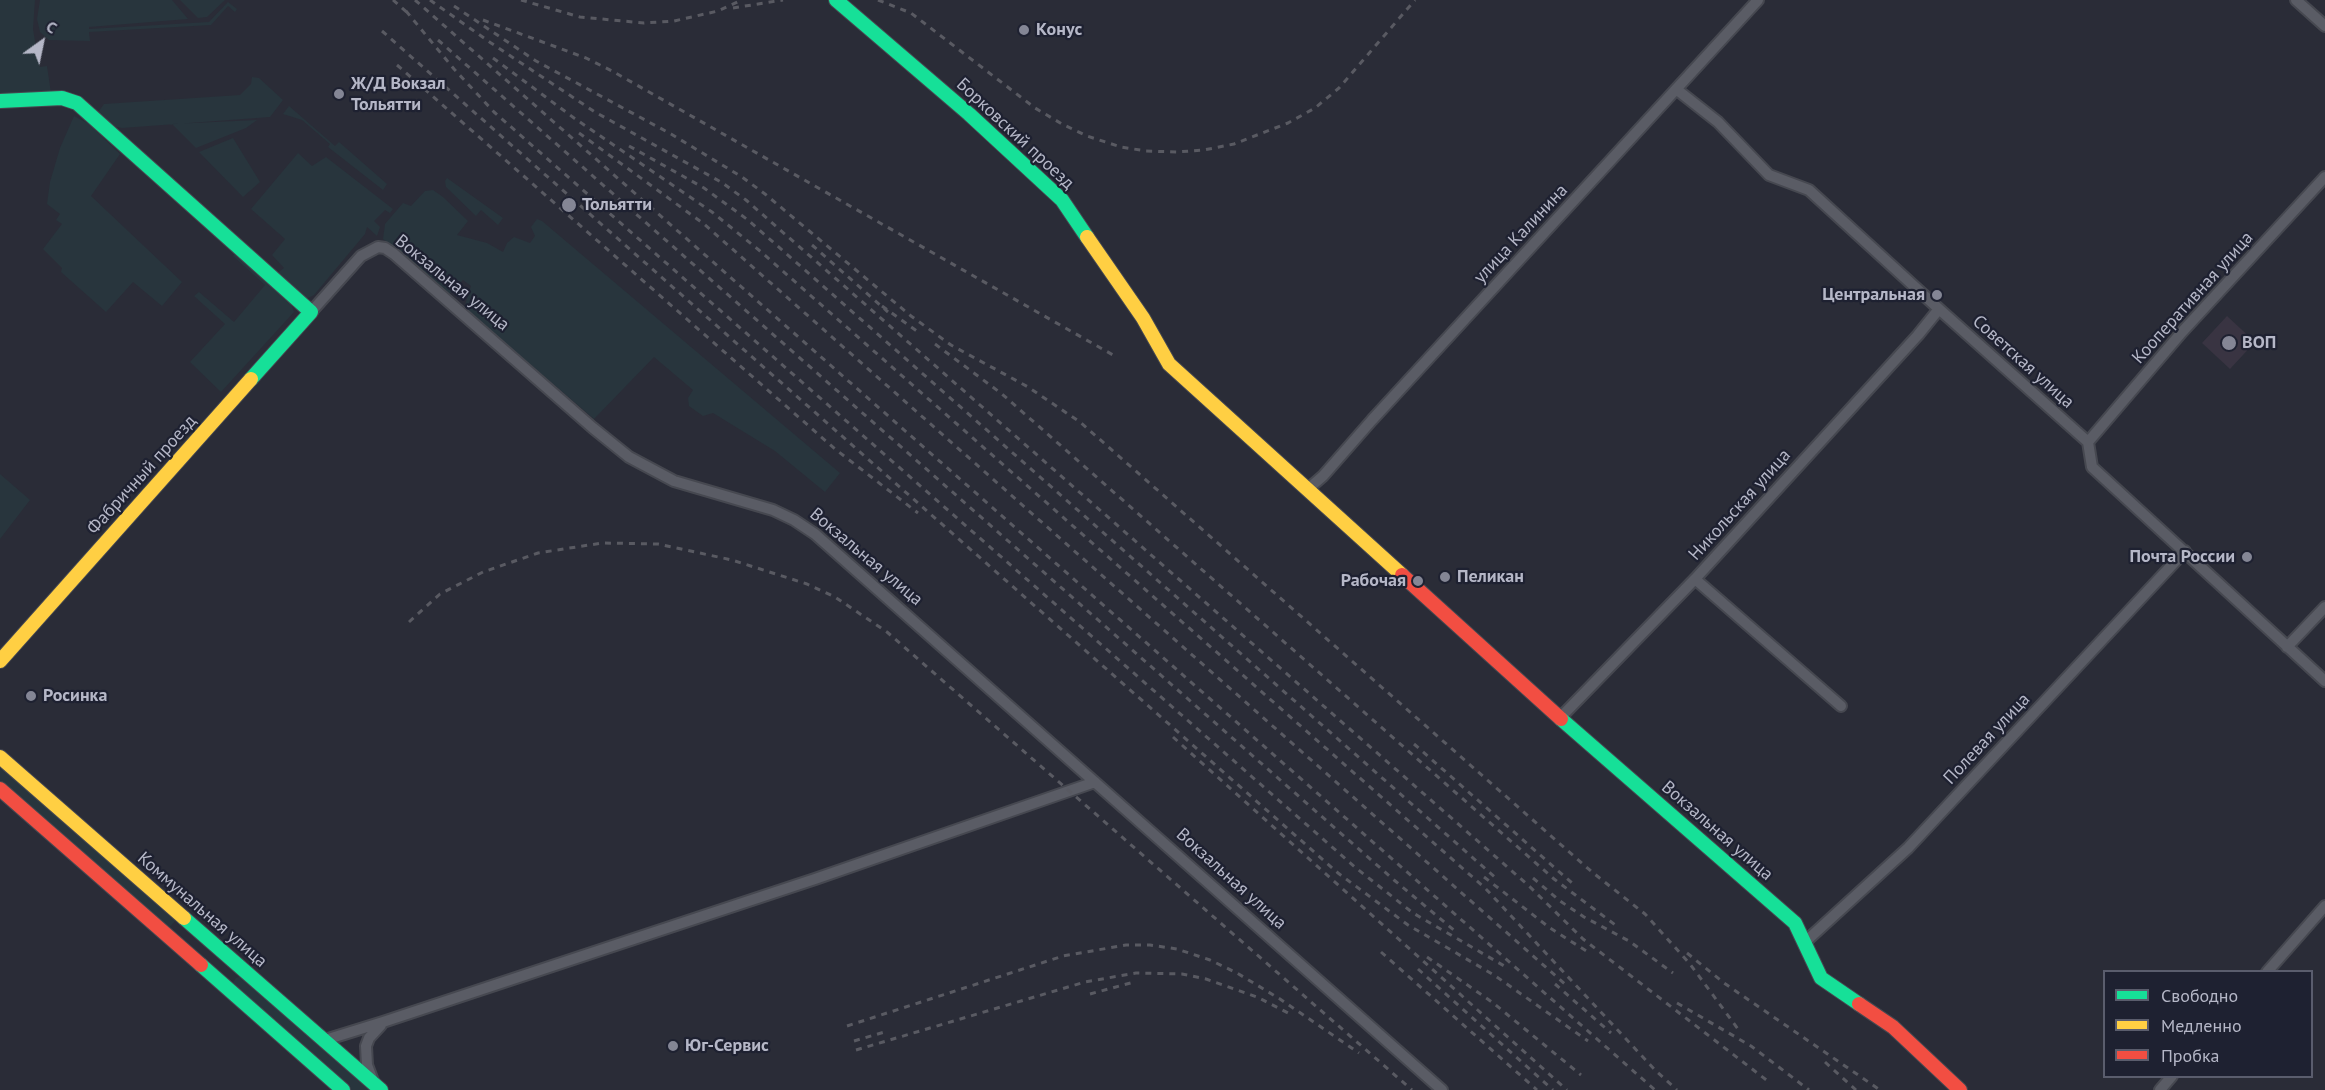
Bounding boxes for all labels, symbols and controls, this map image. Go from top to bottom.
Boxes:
north arrow [12,12,72,72]
text: С [43,16,61,38]
place label: Конус [1036,19,1082,41]
marker: Конус [1017,23,1031,37]
place label: Ж/Д Вокзал Тольятти [351,73,446,116]
street label: Борковский проезд [952,74,1078,194]
marker: Ж/Д Вокзал Тольятти [332,87,346,101]
street label: улица Калинина [1470,180,1572,288]
place label: Тольятти [582,194,652,216]
marker: Тольятти [560,196,578,214]
street label: Кооперативная улица [2128,227,2258,369]
street label: Вокзальная улица [390,230,514,336]
place label: Центральная [1822,284,1925,306]
marker: Центральная [1930,288,1944,302]
street label: Советская улица [1968,311,2078,413]
place label: ВОП [2242,332,2276,354]
marker: ВОП [2220,334,2238,352]
street label: Фабричный проезд [83,411,201,539]
street label: Никольская улица [1685,445,1795,565]
street label: Вокзальная улица [805,503,927,611]
place label: Почта России [2130,546,2235,568]
marker: Почта России [2240,550,2254,564]
place label: Пеликан [1457,566,1524,588]
place label: Рабочая [1341,570,1406,592]
marker: Пеликан [1438,570,1452,584]
marker: Рабочая [1411,574,1425,588]
place label: Росинка [43,685,107,707]
marker: Росинка [24,689,38,703]
street label: Полевая улица [1939,689,2035,789]
street label: Вокзальная улица [1657,777,1777,885]
street label: Вокзальная улица [1171,824,1291,934]
street label: Коммунальная улица [133,848,271,972]
legend [2103,970,2313,1078]
text: Свободно [2161,984,2238,1007]
text: Медленно [2161,1014,2242,1037]
place label: Юг-Сервис [685,1035,769,1057]
marker: Юг-Сервис [666,1039,680,1053]
text: Пробка [2161,1044,2219,1067]

